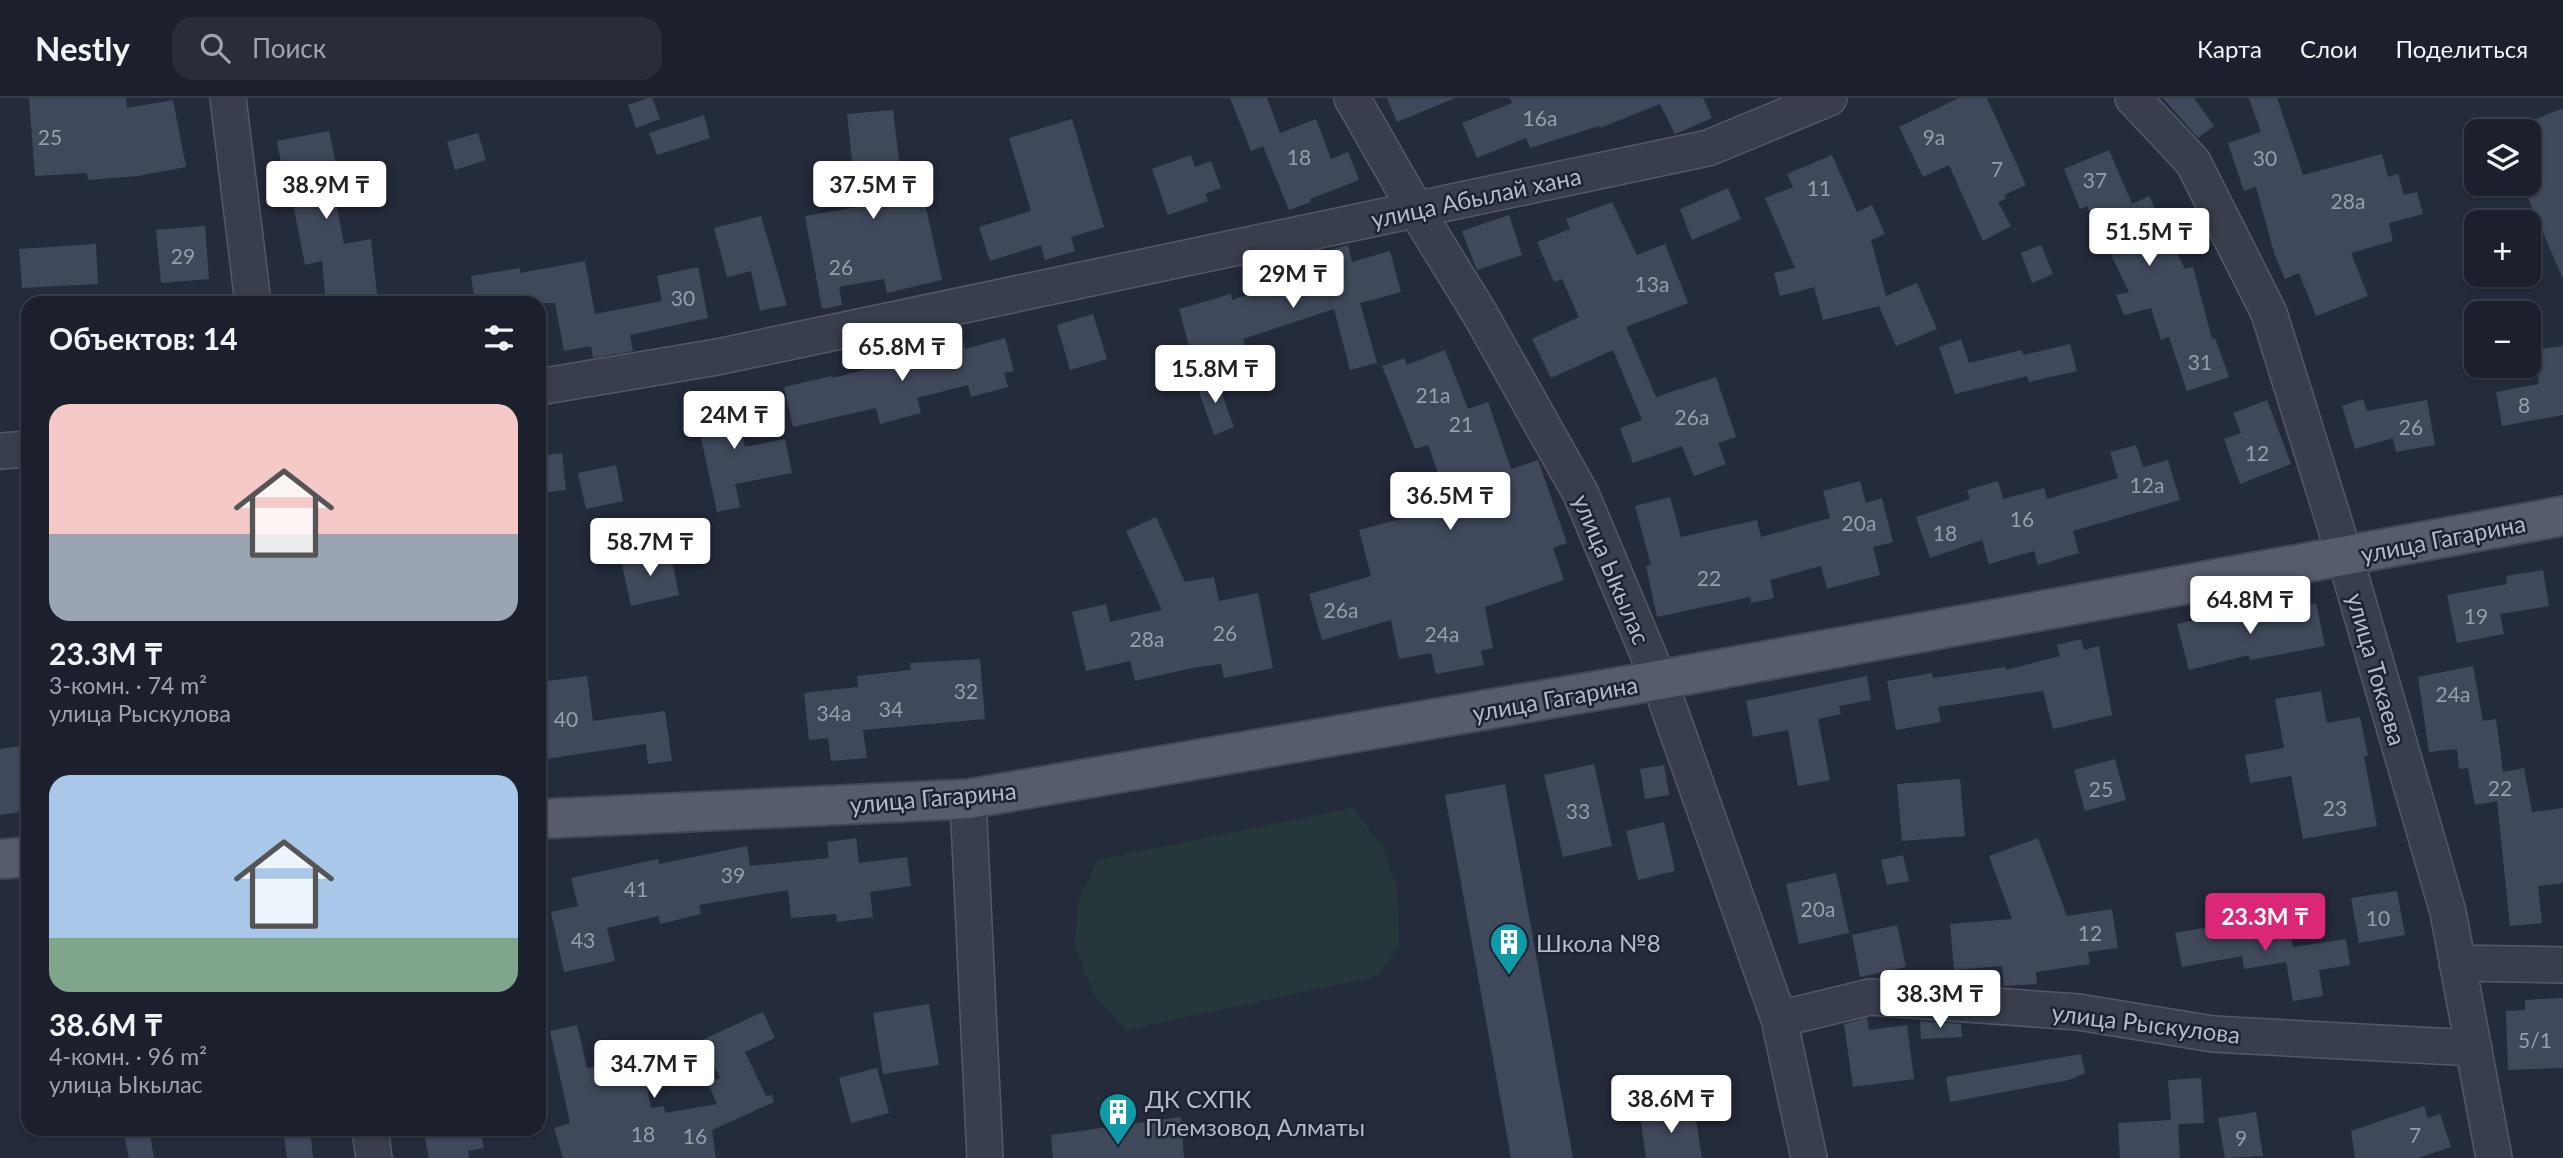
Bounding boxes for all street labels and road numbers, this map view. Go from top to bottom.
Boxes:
street label: улица Абылай хана [1368,161,1584,233]
street label: улица Ыкылас [1567,490,1657,648]
street label: улица Гагарина [2358,508,2528,568]
street label: улица Токаева [2341,589,2413,749]
street label: улица Гагарина [1470,669,1640,727]
street label: улица Гагарина [848,775,1018,819]
street label: улица Рыскулова [2050,997,2242,1049]

